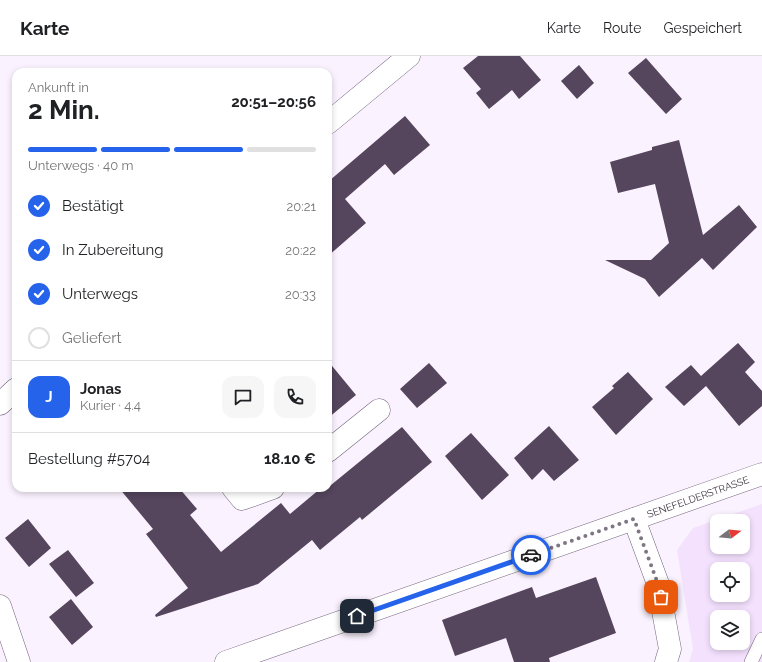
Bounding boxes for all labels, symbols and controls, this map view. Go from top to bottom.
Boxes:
text: Karte [20,17,69,39]
text: Karte [547,20,581,36]
text: Route [603,20,641,36]
text: Gespeichert [663,20,742,36]
text: Ankunft in [28,80,89,95]
text: 20:51–20:56 [231,93,316,111]
text: 2 Min. [28,95,100,125]
text: Unterwegs · 40 m [28,158,133,173]
icon: check [28,195,50,217]
text: Bestätigt [62,197,124,215]
text: 20:21 [286,199,316,214]
icon: check [28,239,50,261]
text: In Zubereitung [62,241,164,259]
text: 20:22 [285,243,316,258]
icon: check [28,283,50,305]
text: Unterwegs [62,285,138,303]
text: 20:33 [285,287,316,302]
text: Geliefert [62,329,121,347]
button: chat [222,376,264,418]
button: phone [274,376,316,418]
text: Jonas [80,380,121,398]
text: J [45,388,53,406]
text: Kurier · 4.4 [80,398,141,413]
text: Bestellung #5704 [28,450,150,468]
text: 18.10 € [264,450,316,468]
street label: SENEFELDERSTRASSE [646,474,750,520]
north arrow [710,514,750,554]
map controls [710,514,750,650]
courier [511,535,551,575]
icon: car [520,544,542,566]
button: locate [710,562,750,602]
pin [644,580,678,614]
icon: bag [650,586,672,608]
pin [340,599,374,633]
icon: home [346,605,368,627]
button: layers [710,610,750,650]

